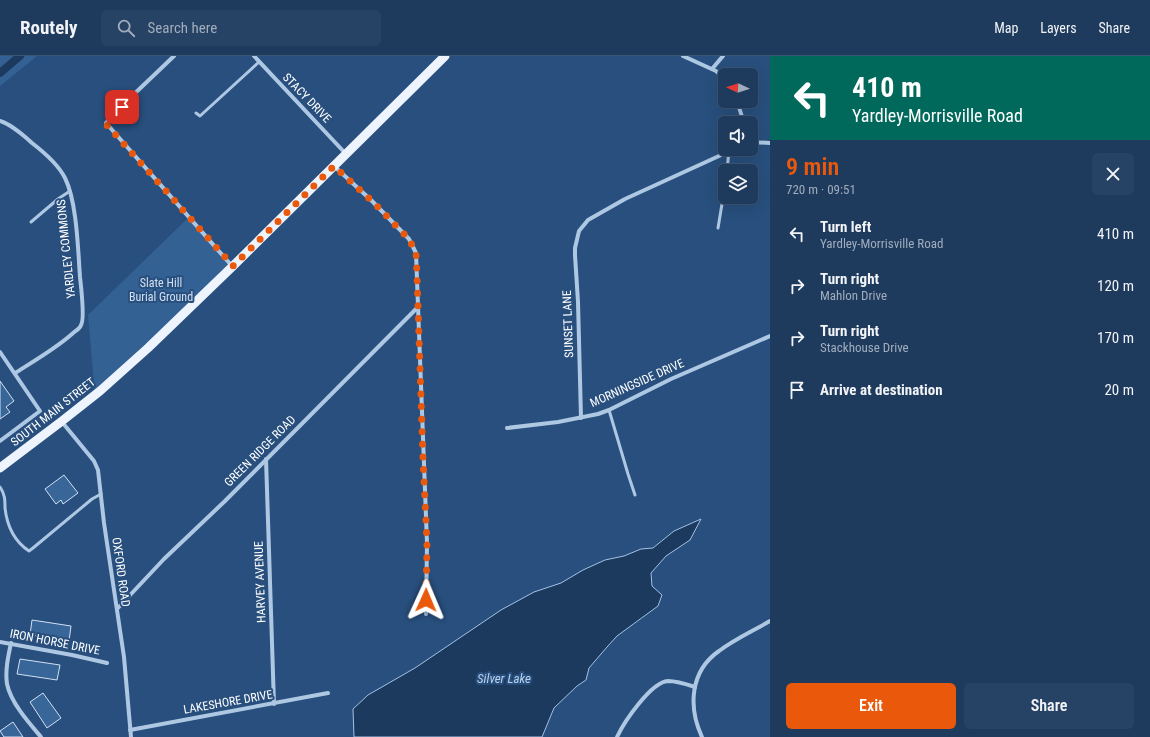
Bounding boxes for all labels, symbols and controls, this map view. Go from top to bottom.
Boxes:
search box [101,10,381,46]
text: Routely [20,16,77,39]
icon: search [115,17,137,39]
text: Search here [147,19,217,37]
text: Map [994,20,1018,36]
text: Layers [1040,20,1077,36]
text: Share [1099,20,1130,36]
north arrow [718,68,758,108]
map controls [718,68,758,204]
street label: STACY DRIVE [280,70,334,126]
text: 410 m [852,71,922,104]
icon: left [786,72,838,124]
pin [105,90,139,124]
icon: arrive [111,96,133,118]
text: Yardley-Morrisville Road [852,105,1023,126]
button: sound [718,116,758,156]
text: 9 min [786,153,839,181]
button: close [1092,153,1134,195]
button: layers [718,164,758,204]
text: 720 m · 09:51 [786,182,856,197]
street label: YARDLEY COMMONS [54,199,78,299]
text: Turn left [820,218,871,236]
icon: left [786,223,808,245]
text: 410 m [1097,225,1134,243]
text: Yardley-Morrisville Road [820,236,943,251]
text: Turn right [820,270,879,288]
icon: right [786,275,808,297]
park label: Slate Hill Burial Ground [129,276,193,304]
text: 120 m [1097,277,1134,295]
text: Mahlon Drive [820,288,887,303]
street label: SUNSET LANE [560,290,576,358]
text: Turn right [820,322,879,340]
icon: right [786,327,808,349]
text: 170 m [1097,329,1134,347]
text: Stackhouse Drive [820,340,909,355]
street label: MORNINGSIDE DRIVE [588,356,686,410]
street label: SOUTH MAIN STREET [8,375,98,449]
icon: arrive [786,379,808,401]
text: Arrive at destination [820,381,943,399]
text: 20 m [1104,381,1134,399]
street label: GREEN RIDGE ROAD [222,412,299,489]
street label: OXFORD ROAD [109,536,133,608]
street label: HARVEY AVENUE [252,541,268,623]
position arrow [405,579,447,621]
street label: IRON HORSE DRIVE [9,626,101,658]
water label: Silver Lake [477,671,531,686]
button: Exit [786,683,956,729]
button: Share [964,683,1134,729]
street label: LAKESHORE DRIVE [182,687,274,717]

